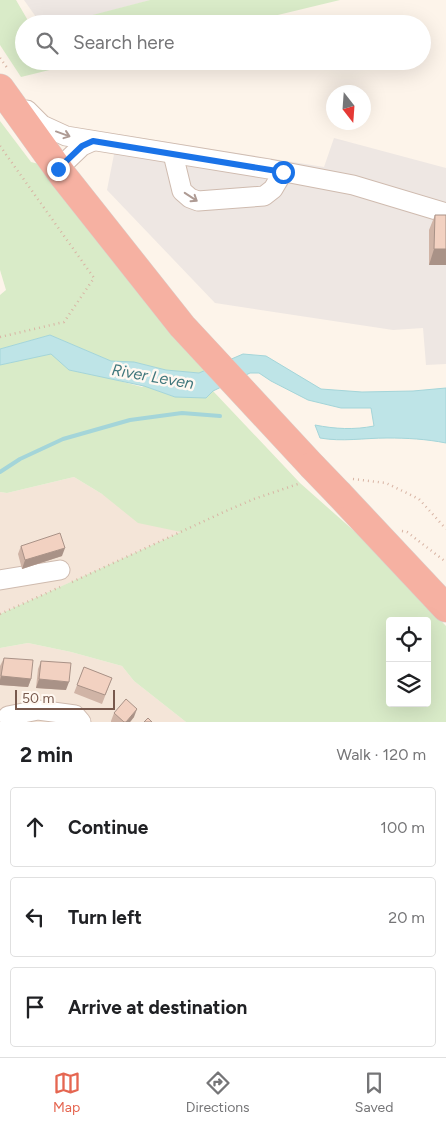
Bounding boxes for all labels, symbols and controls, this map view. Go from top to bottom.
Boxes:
search box [15,15,431,70]
icon: search [33,29,61,57]
text: Search here [73,31,175,54]
north arrow [326,85,371,130]
one-way arrow [55,130,71,139]
route end [47,158,70,181]
route start [272,161,295,184]
one-way arrow [183,192,197,202]
water label: River Leven [110,360,195,393]
map controls [386,617,431,707]
button: locate [386,617,431,662]
button: layers [386,662,431,707]
scale bar [15,687,115,710]
text: 50 m [22,690,54,707]
text: 2 min [20,742,73,767]
text: Walk · 120 m [337,745,426,764]
icon: ahead [21,813,49,841]
text: Continue [68,816,148,839]
text: 100 m [380,818,425,837]
icon: left [21,903,49,931]
text: Turn left [68,906,142,929]
text: 20 m [388,908,425,927]
icon: arrive [21,993,49,1021]
text: Arrive at destination [68,996,247,1019]
tab: Map [53,1069,81,1116]
tab: Directions [186,1069,250,1116]
tab: Saved [355,1069,393,1116]

